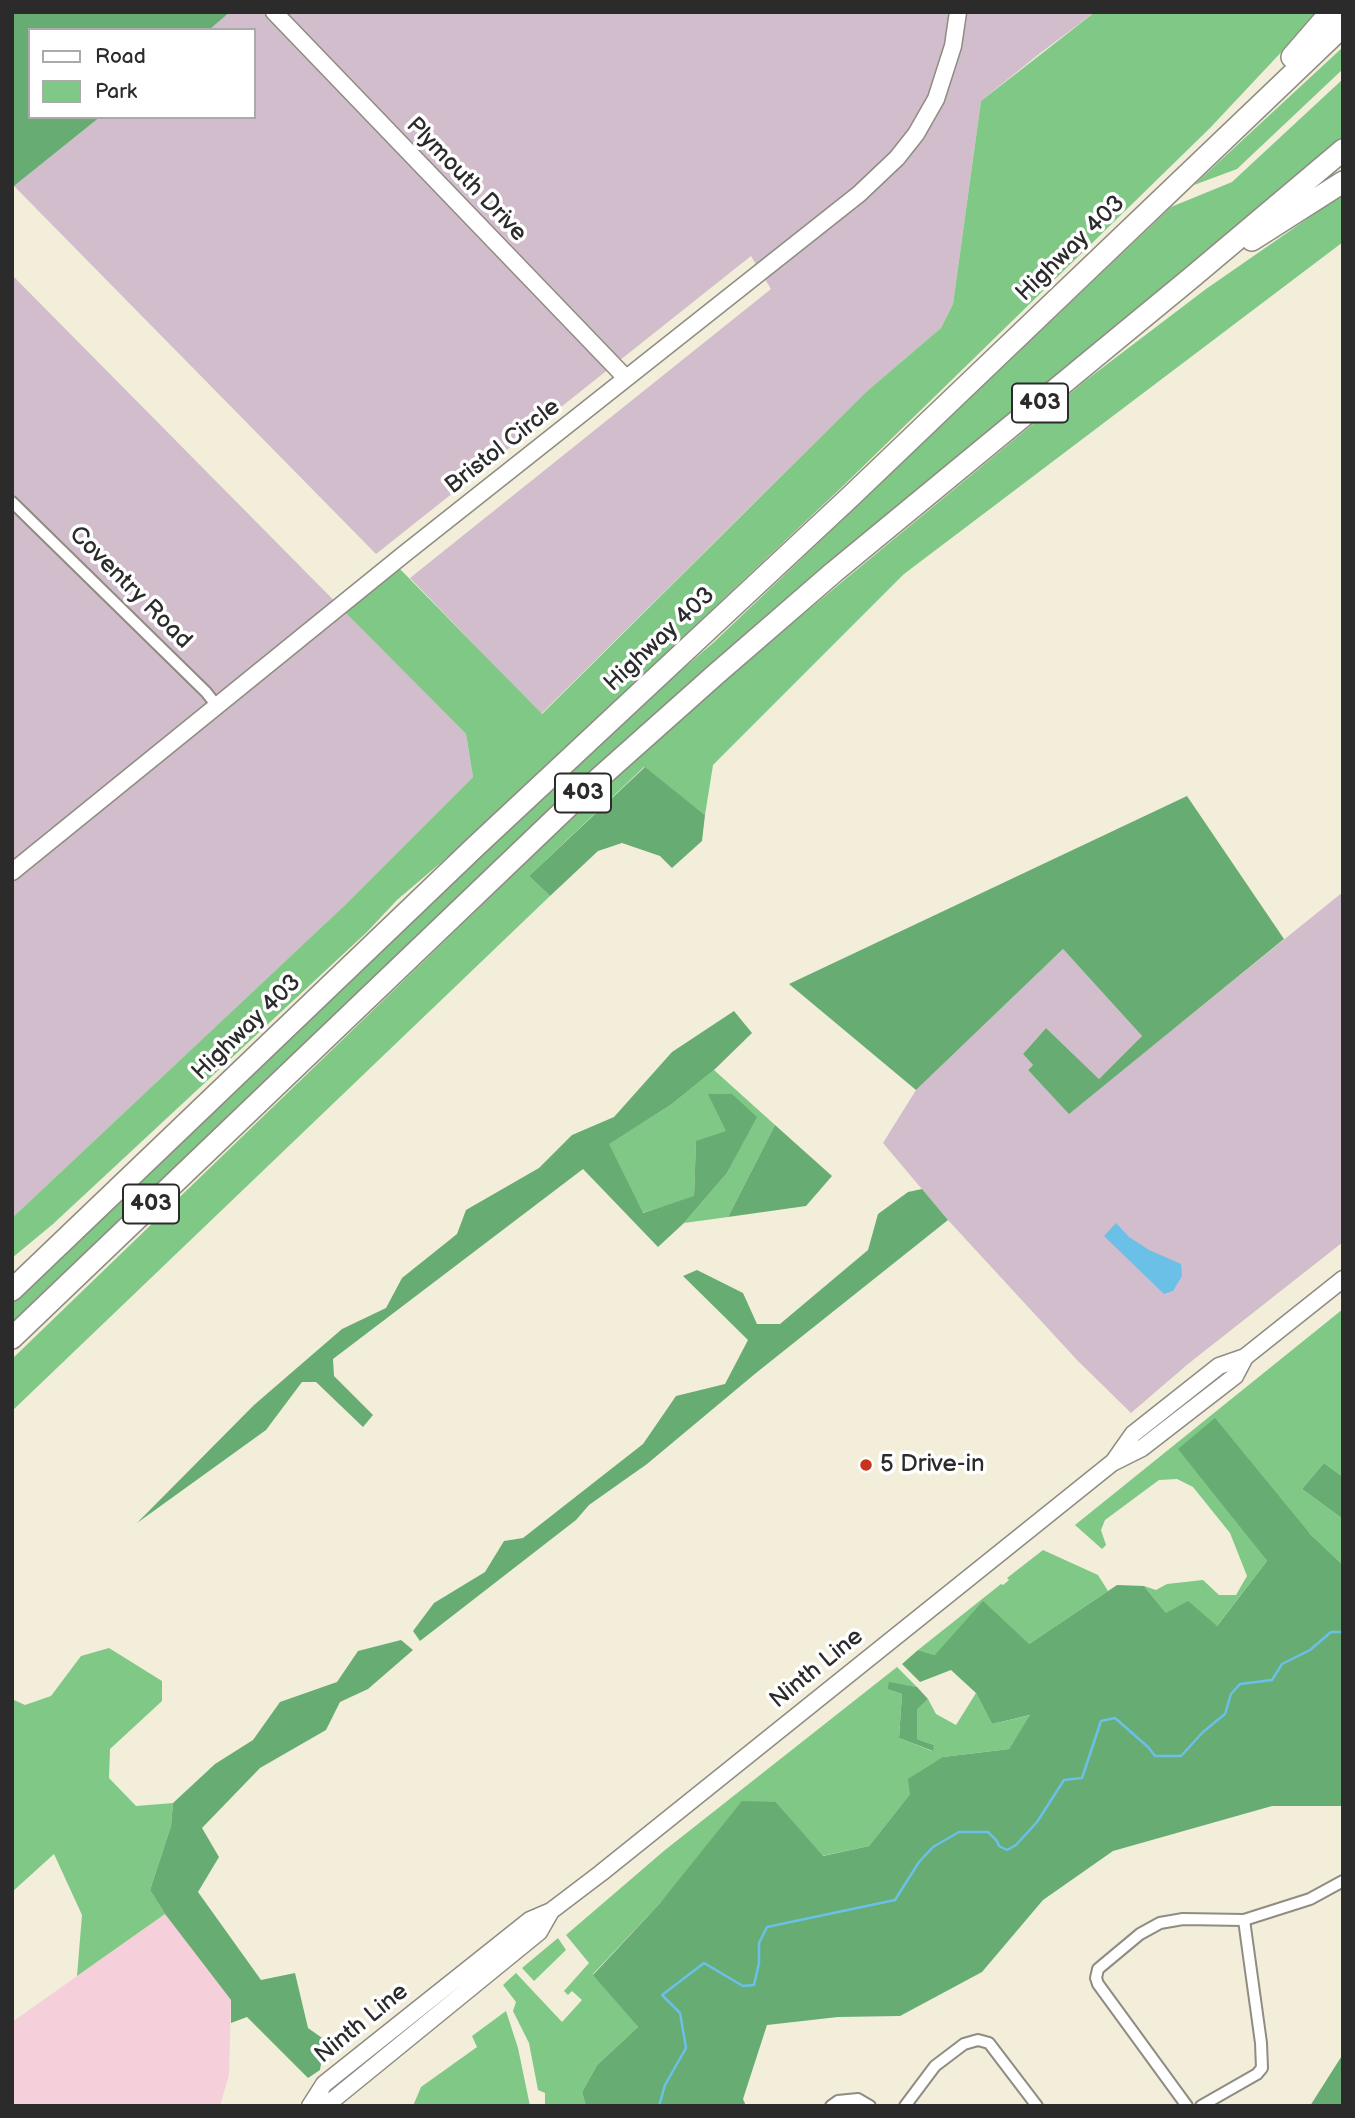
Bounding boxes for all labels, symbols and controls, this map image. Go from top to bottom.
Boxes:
legend [28,28,256,119]
text: Road [95,44,146,69]
text: Park [95,79,137,104]
street label: Plymouth Drive [400,112,532,248]
street label: Highway 403 [1010,190,1132,308]
road number: 403 [1012,384,1068,422]
street label: Bristol Circle [440,393,566,501]
street label: Coventry Road [62,520,198,656]
street label: Highway 403 [599,582,721,698]
road number: 403 [555,774,611,813]
street label: Highway 403 [186,969,308,1087]
road number: 403 [123,1184,179,1224]
place label: 5 Drive-in [880,1451,985,1479]
marker: 5 Drive-in [858,1457,874,1473]
street label: Ninth Line [765,1623,869,1715]
street label: Ninth Line [310,1978,414,2070]

